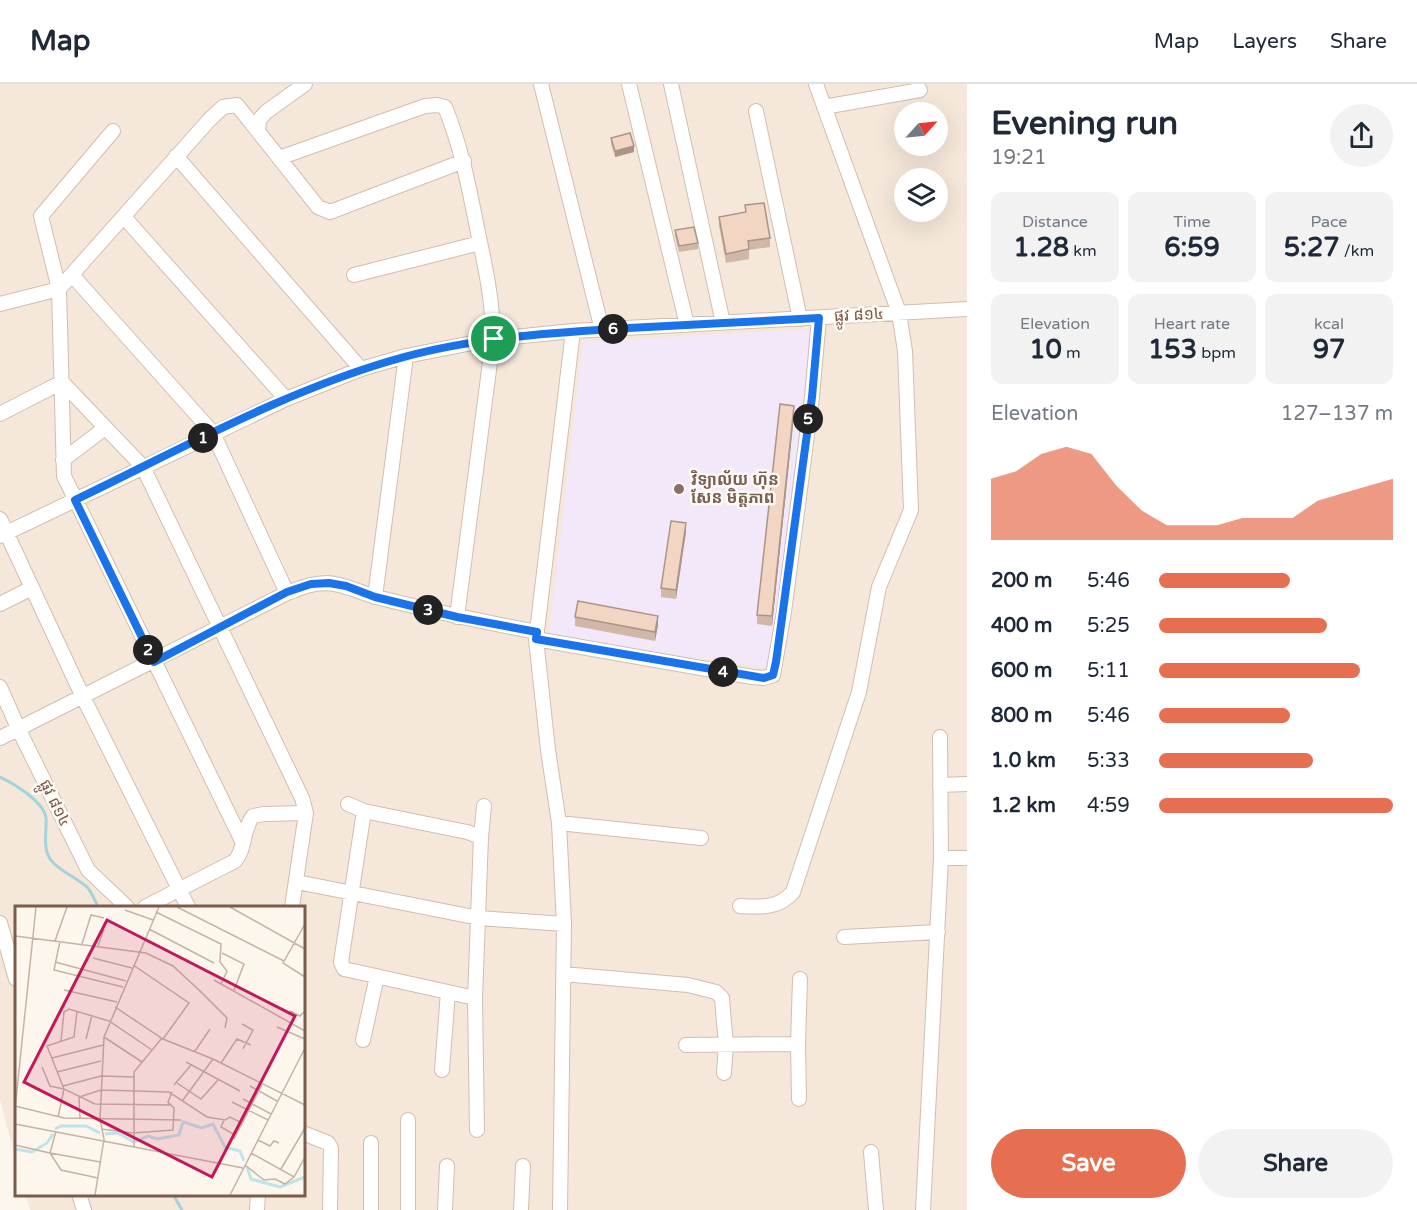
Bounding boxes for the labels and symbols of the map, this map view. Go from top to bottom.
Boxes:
north arrow [894,102,948,156]
street label: ផ្លូវ ៨១៤ [833,304,885,330]
pin [468,313,519,364]
pin: 6 [598,314,628,344]
pin: 5 [793,404,823,434]
pin: 1 [188,423,218,453]
place label: វិទ្យាល័យ ហ៊ុន សែន មិត្តភាព [691,469,779,508]
marker: វិទ្យាល័យ ហ៊ុន សែន មិត្តភាព [672,482,686,496]
pin: 3 [413,595,443,625]
pin: 2 [133,635,163,665]
pin: 4 [708,657,738,687]
street label: ផ្លូវ ៨១៤ [32,776,75,832]
inset map [15,906,304,1195]

